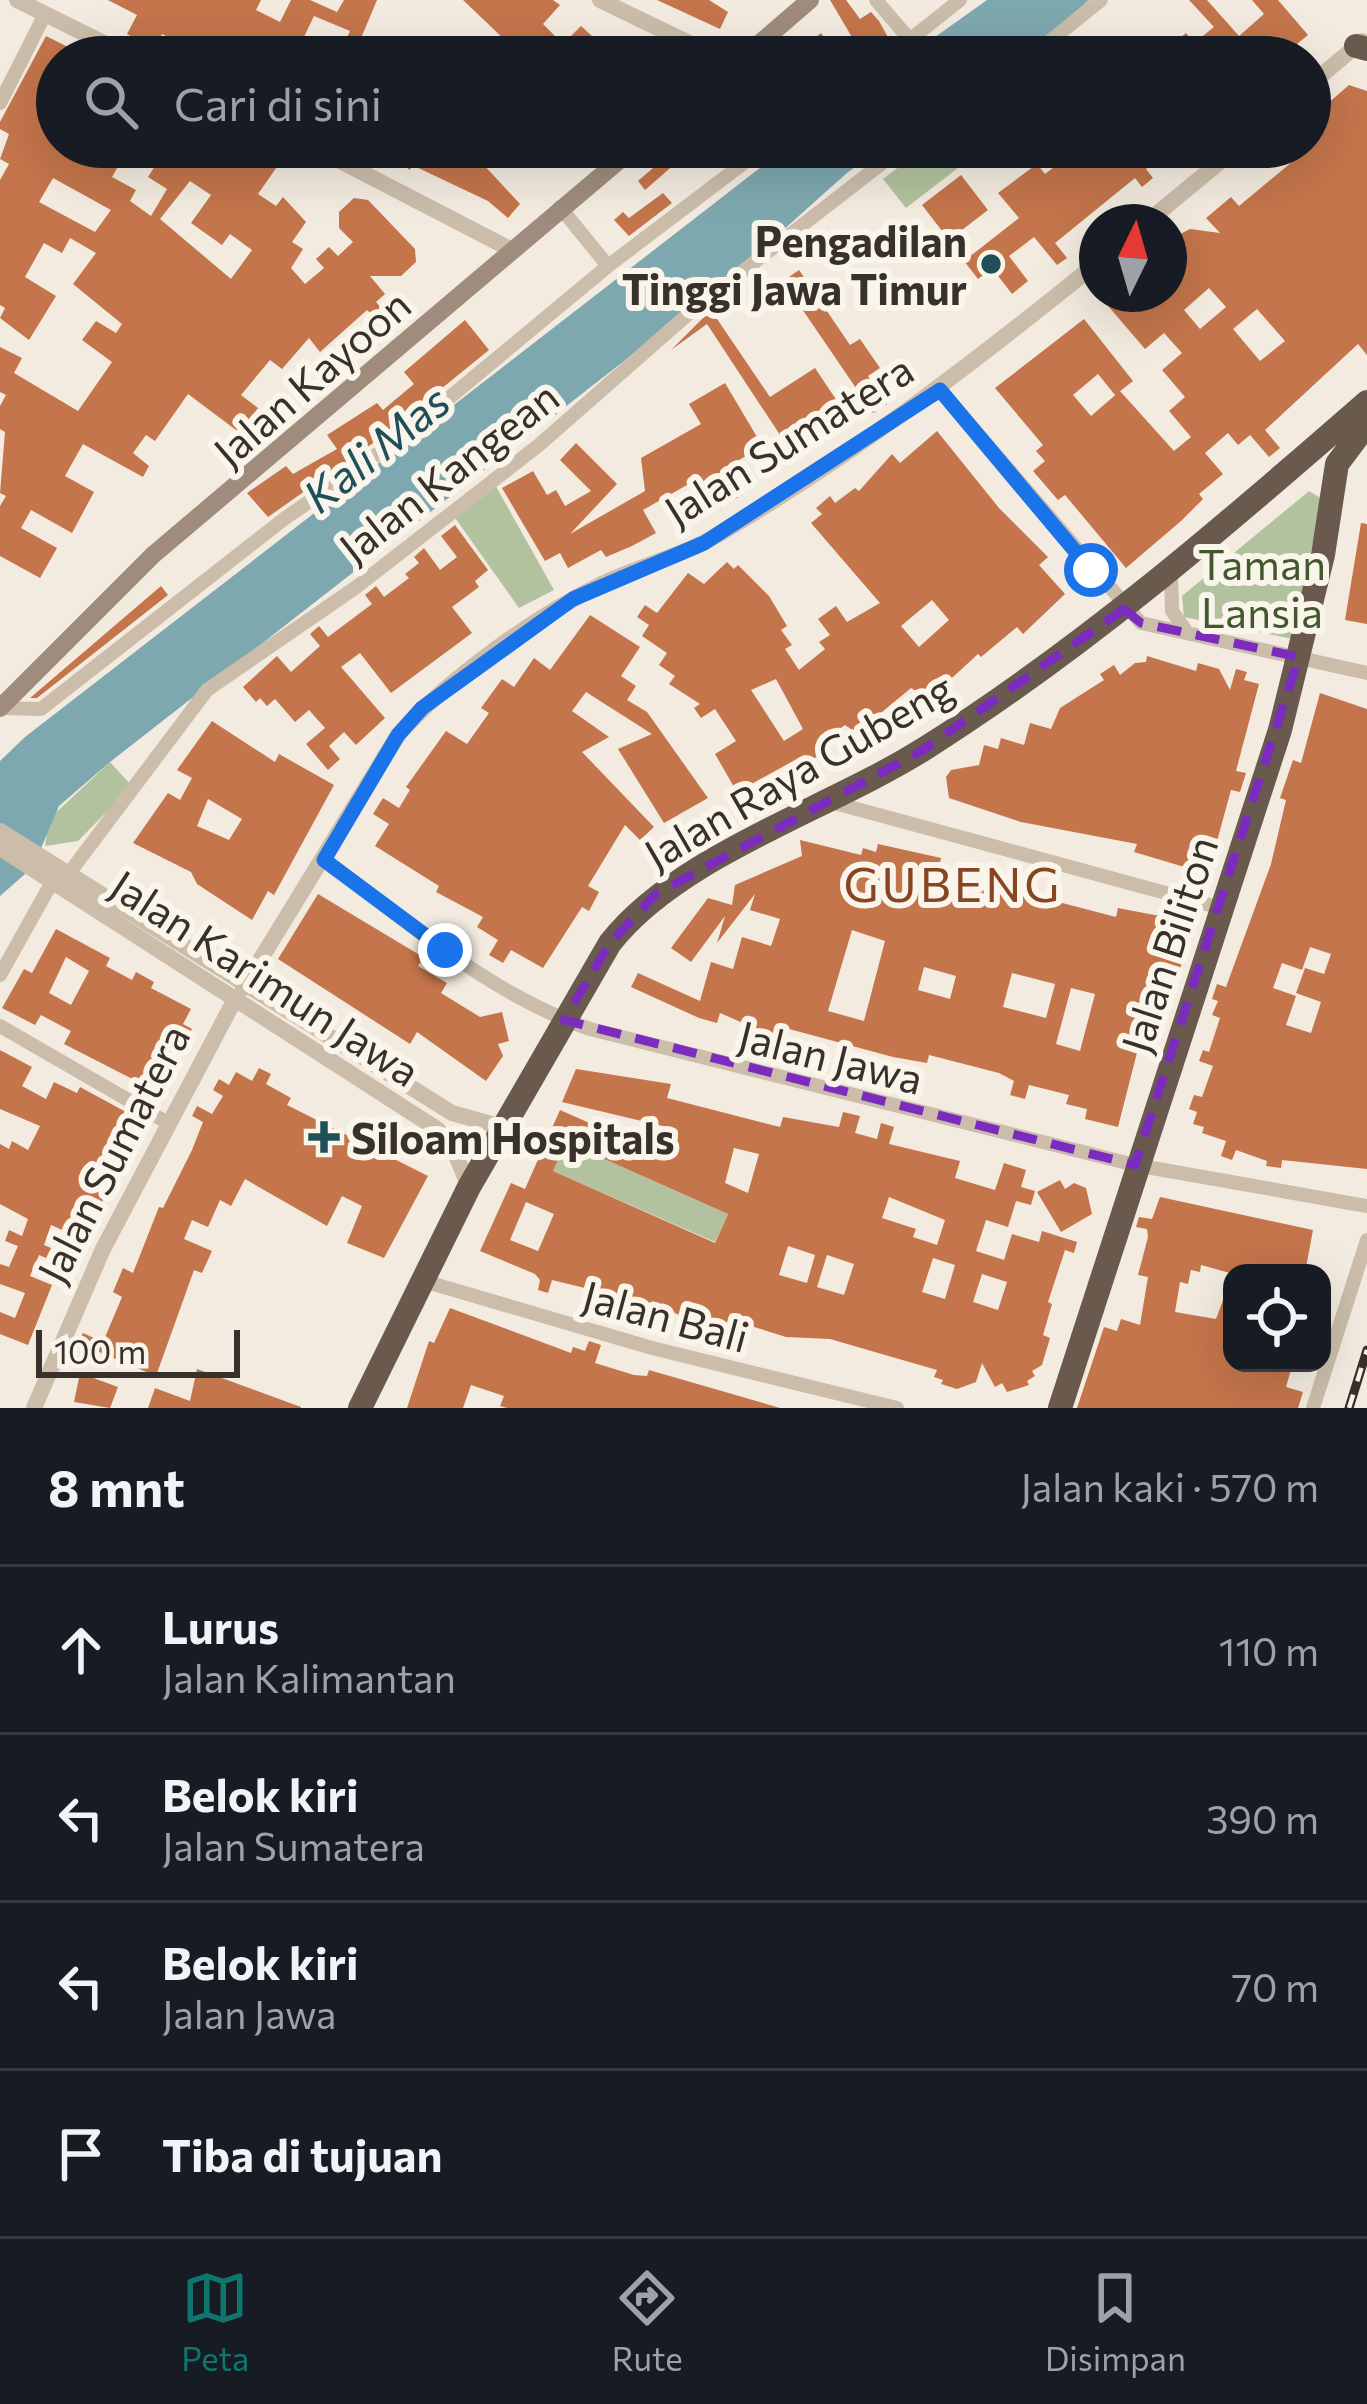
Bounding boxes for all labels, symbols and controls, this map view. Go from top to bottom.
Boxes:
search box [36,36,1331,168]
icon: search [78,69,144,135]
text: Cari di sini [174,75,382,130]
north arrow [1079,204,1187,312]
place label: Pengadilan Tinggi Jawa Timur [622,214,967,314]
marker: Pengadilan Tinggi Jawa Timur [978,251,1004,277]
street label: Jalan Kayoon [202,277,420,477]
street label: Jalan Sumatera [654,342,922,536]
street label: Jalan Kangean [328,369,568,573]
water label: Kali Mas [291,372,459,522]
park label: Taman Lansia [1198,537,1326,637]
route start [1064,543,1118,597]
street label: Jalan Raya Gubeng [634,661,962,879]
street label: Jalan Biliton [1109,829,1227,1059]
district label: GUBENG [843,853,1063,912]
street label: Jalan Karimun Jawa [102,858,430,1096]
route end [418,923,472,977]
street label: Jalan Jawa [734,1008,928,1104]
street label: Jalan Sumatera [25,1015,199,1291]
place label: Siloam Hospitals [351,1111,674,1163]
marker: Siloam Hospitals [308,1121,340,1153]
map controls [1223,1264,1331,1372]
button: locate [1223,1264,1331,1372]
street label: Jalan Bali [577,1268,755,1362]
scale bar [36,1324,240,1377]
text: 100 m [54,1330,146,1371]
text: 8 mnt [48,1455,185,1518]
text: Jalan kaki · 570 m [1020,1462,1319,1510]
text: Lurus [162,1598,279,1653]
icon: ahead [48,1617,114,1683]
text: 110 m [1219,1626,1319,1674]
text: Jalan Kalimantan [162,1653,456,1701]
text: Belok kiri [162,1766,359,1821]
icon: left [48,1785,114,1851]
text: 390 m [1206,1794,1319,1842]
text: Jalan Sumatera [162,1821,425,1869]
text: Belok kiri [162,1934,359,1989]
icon: left [48,1953,114,2019]
text: 70 m [1232,1962,1319,2010]
text: Jalan Jawa [162,1989,336,2037]
icon: arrive [48,2121,114,2187]
text: Tiba di tujuan [162,2126,443,2181]
tab: Peta [181,2265,249,2378]
tab: Rute [612,2265,683,2378]
tab: Disimpan [1045,2265,1186,2378]

